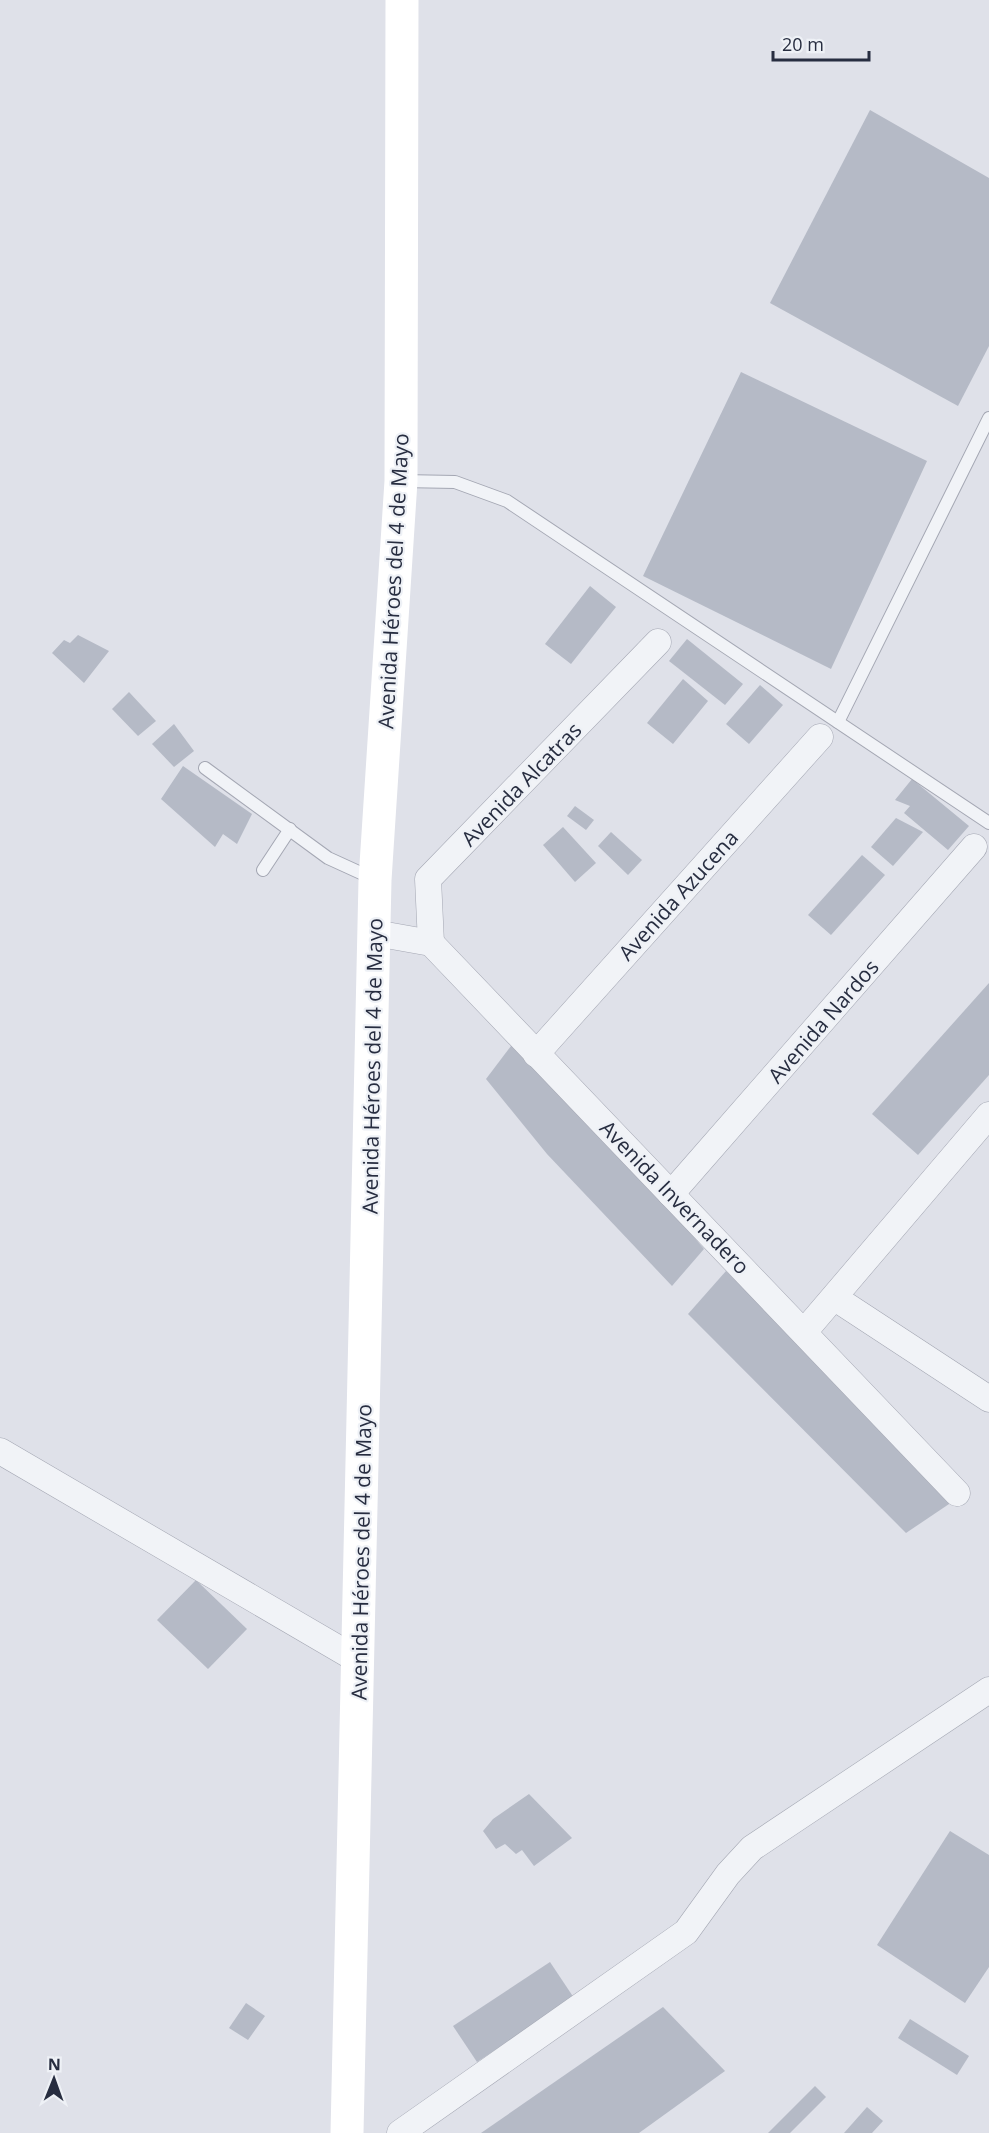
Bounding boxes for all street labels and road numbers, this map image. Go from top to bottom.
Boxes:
street label: Avenida Héroes del 4 de Mayo [371,432,415,730]
street label: Avenida Alcatras [455,716,587,852]
street label: Avenida Azucena [612,824,744,966]
street label: Avenida Héroes del 4 de Mayo [355,918,389,1214]
street label: Avenida Nardos [762,953,884,1089]
street label: Avenida Invernadero [594,1114,756,1280]
street label: Avenida Héroes del 4 de Mayo [344,1404,378,1700]

